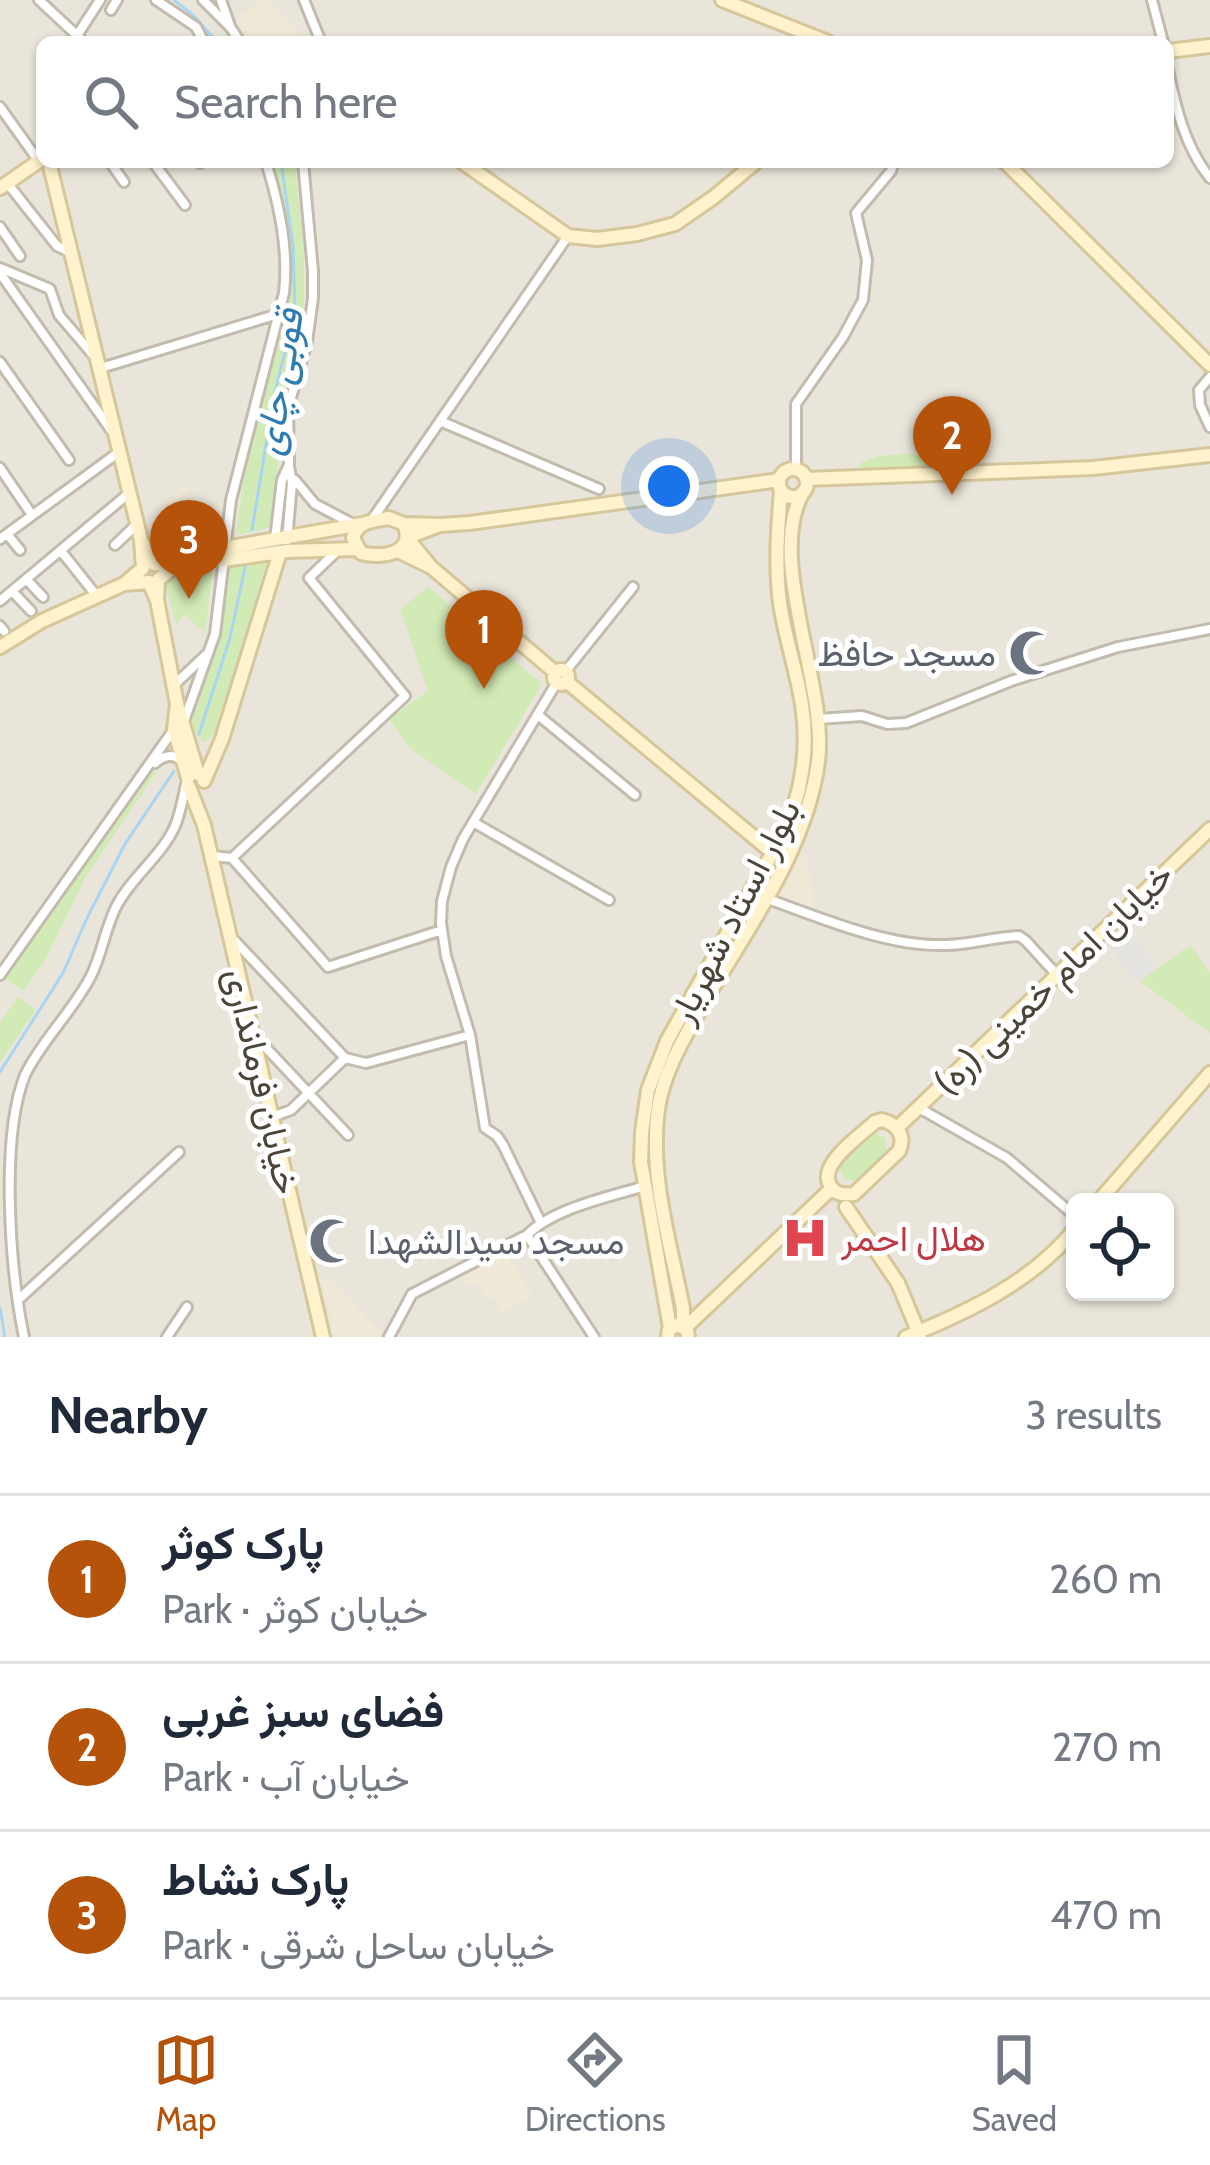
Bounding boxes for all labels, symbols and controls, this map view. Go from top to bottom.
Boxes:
search box [36,36,1174,168]
icon: search [78,69,144,135]
text: Search here [174,75,398,129]
water label: قوبی چای [243,302,317,459]
pin: 2 [913,396,991,495]
your location [639,456,699,516]
pin: 3 [150,500,228,599]
pin: 1 [445,590,523,689]
mosque icon: مسجد حافظ [1007,628,1057,678]
place label: مسجد حافظ [817,631,996,675]
street label: بلوار استاد شهریار [658,792,810,1032]
street label: خیابان امام خمینی (ره) [924,852,1183,1105]
street label: خیابان فرمانداری [215,964,310,1199]
map controls [1066,1193,1174,1301]
button: locate [1066,1193,1174,1301]
hospital icon: هلال احمر [780,1213,830,1263]
mosque icon: مسجد سیدالشهدا [307,1216,357,1266]
place label: هلال احمر [840,1216,986,1261]
place label: مسجد سیدالشهدا [368,1219,625,1264]
text: Nearby [48,1384,208,1446]
text: 3 results [1025,1391,1162,1439]
text: پارک کوثر [162,1516,324,1570]
text: 1 [80,1555,94,1603]
text: 260 m [1049,1555,1162,1603]
text: Park · خیابان کوثر [162,1585,428,1633]
text: فضای سبز غربی [162,1684,444,1738]
text: 2 [77,1723,97,1771]
text: 270 m [1052,1723,1162,1771]
text: Park · خیابان آب [162,1753,410,1801]
text: پارک نشاط [162,1852,349,1906]
text: 3 [76,1891,98,1939]
text: 470 m [1050,1891,1162,1939]
text: Park · خیابان ساحل شرقی [162,1921,555,1969]
tab: Map [153,2027,219,2139]
tab: Directions [525,2027,666,2139]
tab: Saved [971,2027,1057,2139]

